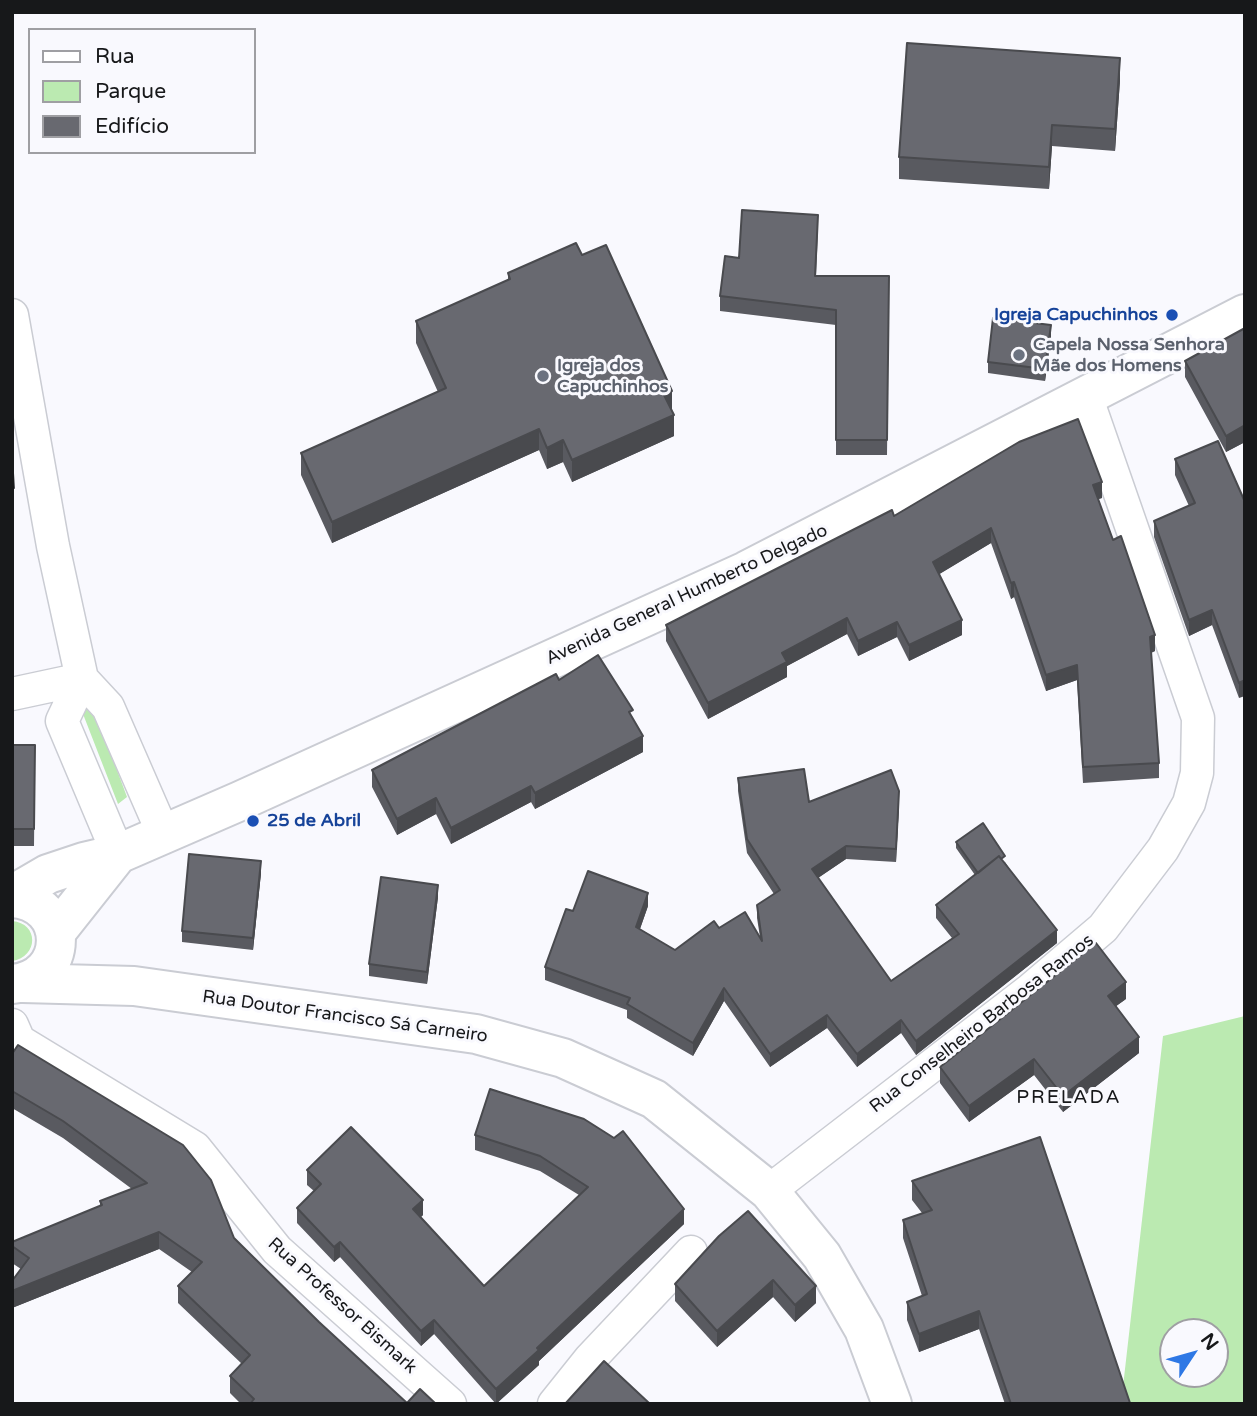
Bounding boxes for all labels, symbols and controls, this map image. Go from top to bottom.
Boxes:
legend [28,28,256,154]
text: Rua [95,44,135,69]
text: Parque [95,79,166,104]
text: Edifício [95,114,169,139]
place label: Igreja Capuchinhos [994,304,1158,326]
marker: Igreja Capuchinhos [1164,307,1180,323]
place label: Capela Nossa Senhora Mãe dos Homens [1033,334,1225,376]
marker: Capela Nossa Senhora Mãe dos Homens [1011,347,1027,363]
place label: Igreja dos Capuchinhos [557,355,668,398]
marker: Igreja dos Capuchinhos [535,368,551,384]
street label: Avenida General Humberto Delgado [543,520,831,670]
place label: 25 de Abril [267,810,361,832]
marker: 25 de Abril [245,813,261,829]
street label: Rua Conselheiro Barbosa Ramos [866,930,1098,1118]
street label: Rua Doutor Francisco Sá Carneiro [201,986,489,1048]
district label: PRELADA [1017,1087,1121,1109]
street label: Rua Professor Bismark [263,1233,421,1379]
north arrow [1159,1318,1229,1388]
text: N [1196,1329,1223,1354]

